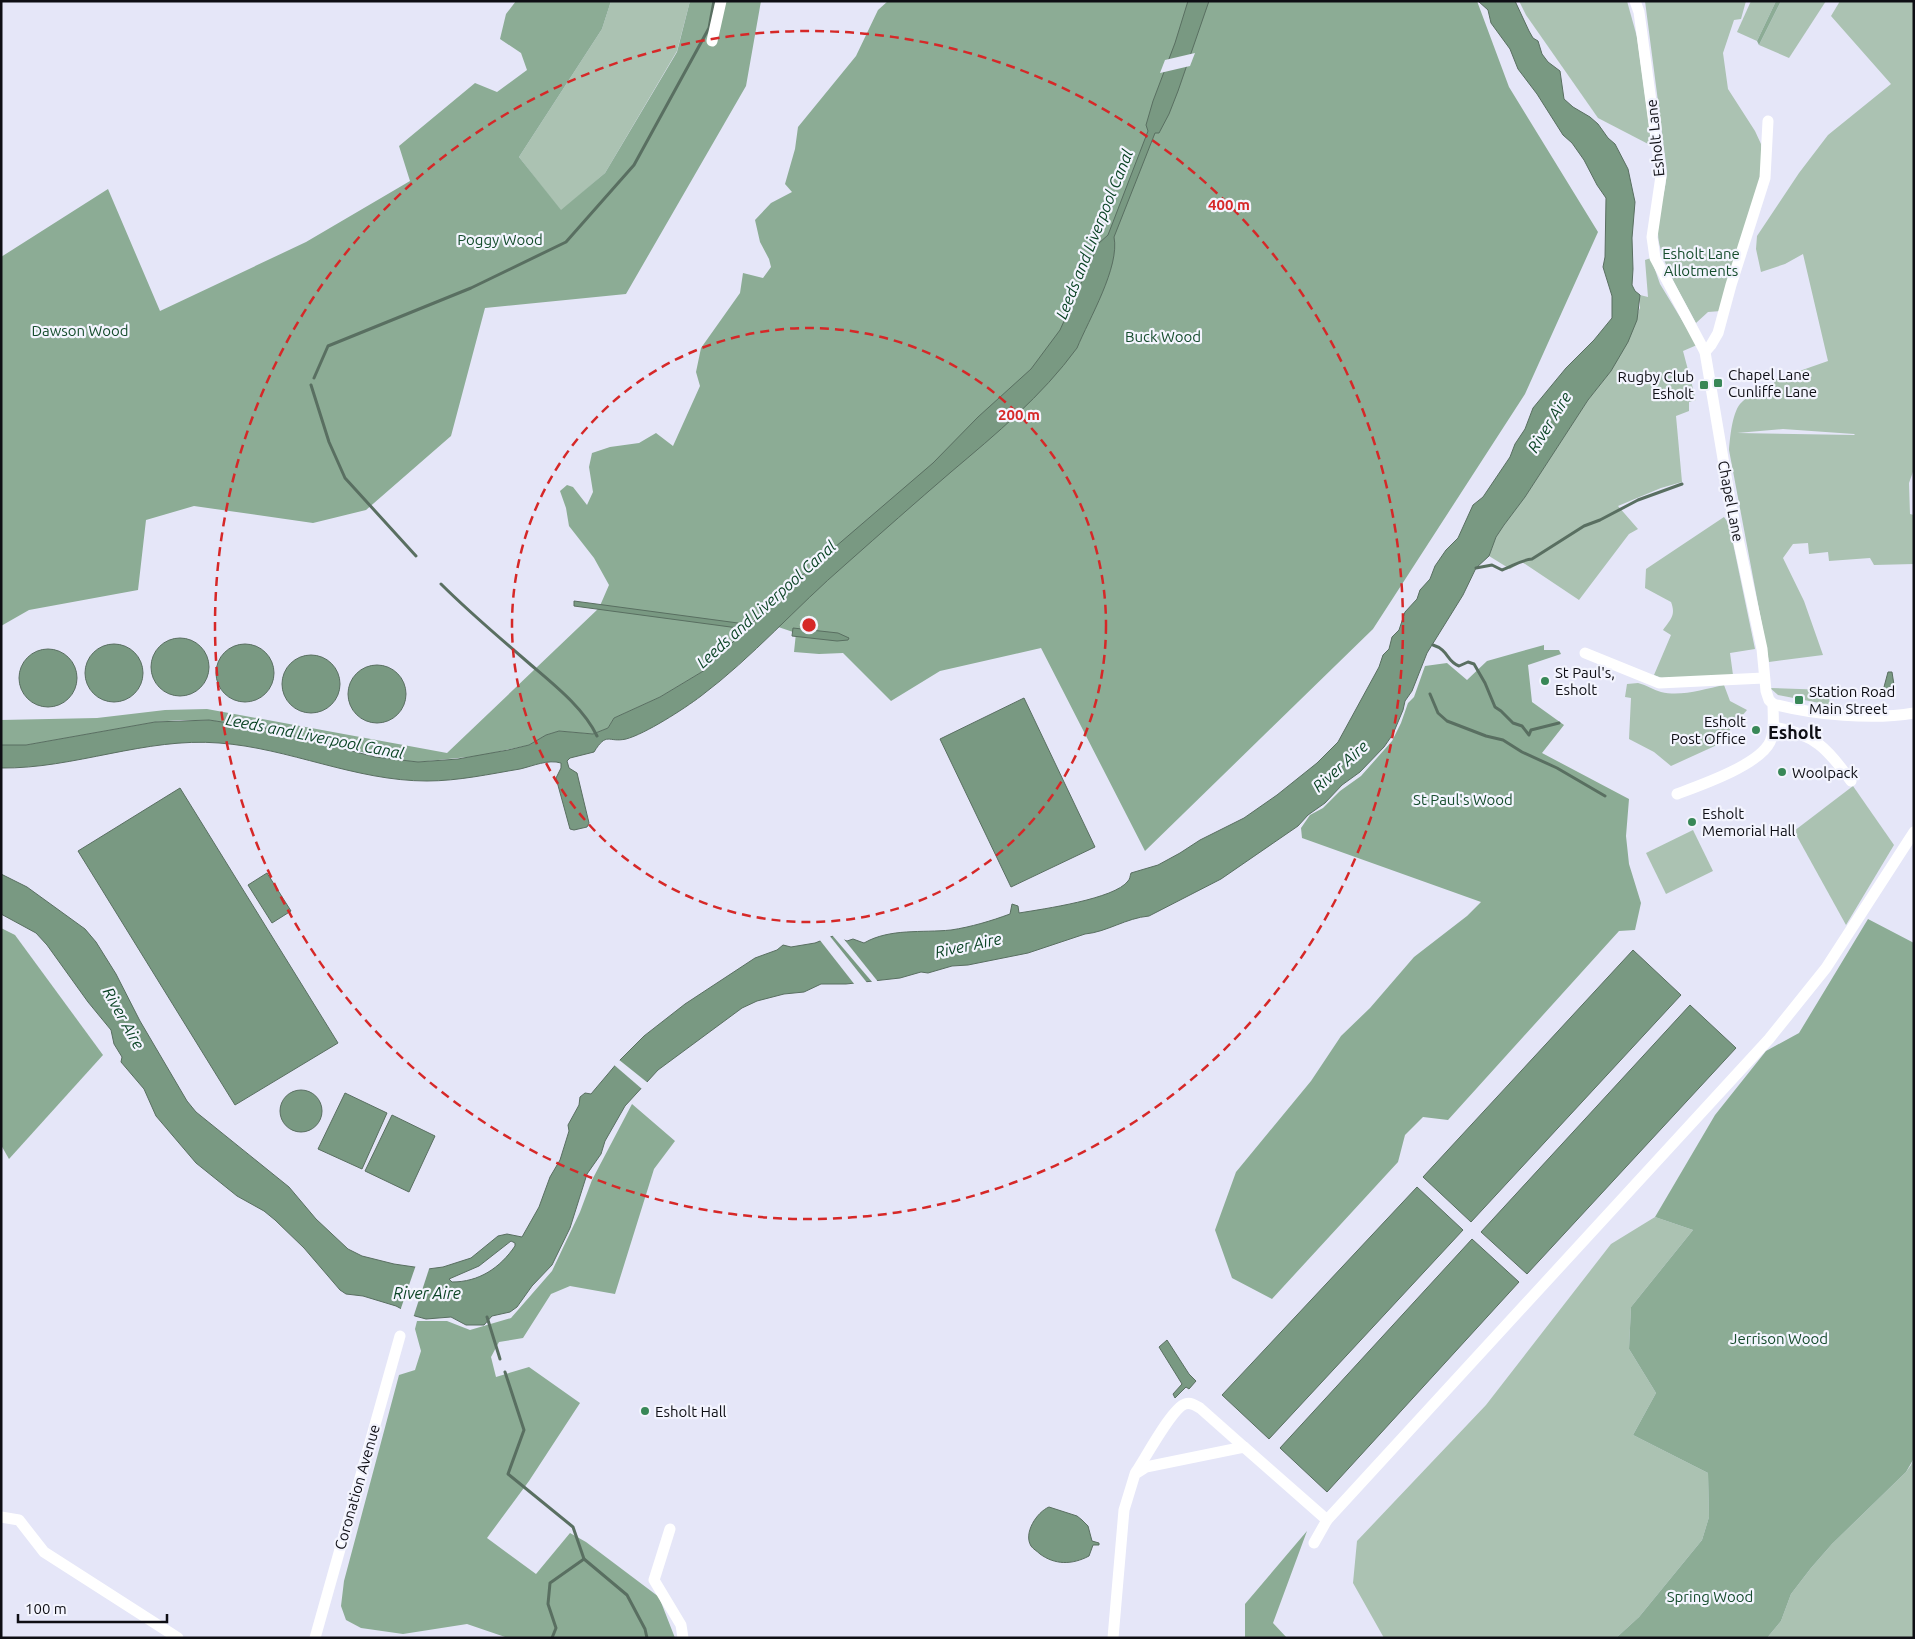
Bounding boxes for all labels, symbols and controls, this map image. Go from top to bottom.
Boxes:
street label: Esholt Lane [1642,98,1668,178]
water label: Leeds and Liverpool Canal [1052,146,1136,321]
text: 400 m [1208,196,1250,213]
park label: Poggy Wood [457,231,543,248]
park label: Esholt Lane Allotments [1662,245,1740,279]
park label: Dawson Wood [31,322,129,339]
park label: Buck Wood [1125,328,1201,345]
place label: Chapel Lane Cunliffe Lane [1728,366,1817,400]
place label: Rugby Club Esholt [1618,368,1694,402]
marker: Chapel Lane Cunliffe Lane [1712,377,1724,389]
marker: Rugby Club Esholt [1698,379,1710,391]
water label: River Aire [1523,389,1575,455]
text: 200 m [998,406,1040,423]
street label: Chapel Lane [1715,459,1747,543]
water label: Leeds and Liverpool Canal [693,536,840,671]
centre of rings [800,616,818,634]
place label: St Paul's, Esholt [1555,664,1615,698]
marker: St Paul's, Esholt [1539,675,1551,687]
place label: Station Road Main Street [1809,683,1895,717]
marker: Station Road Main Street [1793,694,1805,706]
water label: Leeds and Liverpool Canal [224,710,406,762]
place label: Esholt Post Office [1671,713,1746,747]
district label: Esholt [1768,722,1822,742]
marker: Esholt Post Office [1750,724,1762,736]
water label: River Aire [1309,737,1371,795]
place label: Woolpack [1792,764,1859,781]
marker: Woolpack [1776,766,1788,778]
park label: St Paul's Wood [1413,791,1513,808]
place label: Esholt Memorial Hall [1702,805,1796,839]
marker: Esholt Memorial Hall [1686,816,1698,828]
water label: River Aire [933,929,1003,961]
water label: River Aire [100,984,148,1052]
water label: River Aire [393,1284,461,1302]
park label: Jerrison Wood [1730,1330,1828,1347]
place label: Esholt Hall [655,1403,727,1420]
marker: Esholt Hall [639,1405,651,1417]
street label: Coronation Avenue [331,1422,383,1552]
park label: Spring Wood [1667,1588,1753,1605]
scale bar [18,1592,166,1624]
text: 100 m [25,1600,67,1617]

